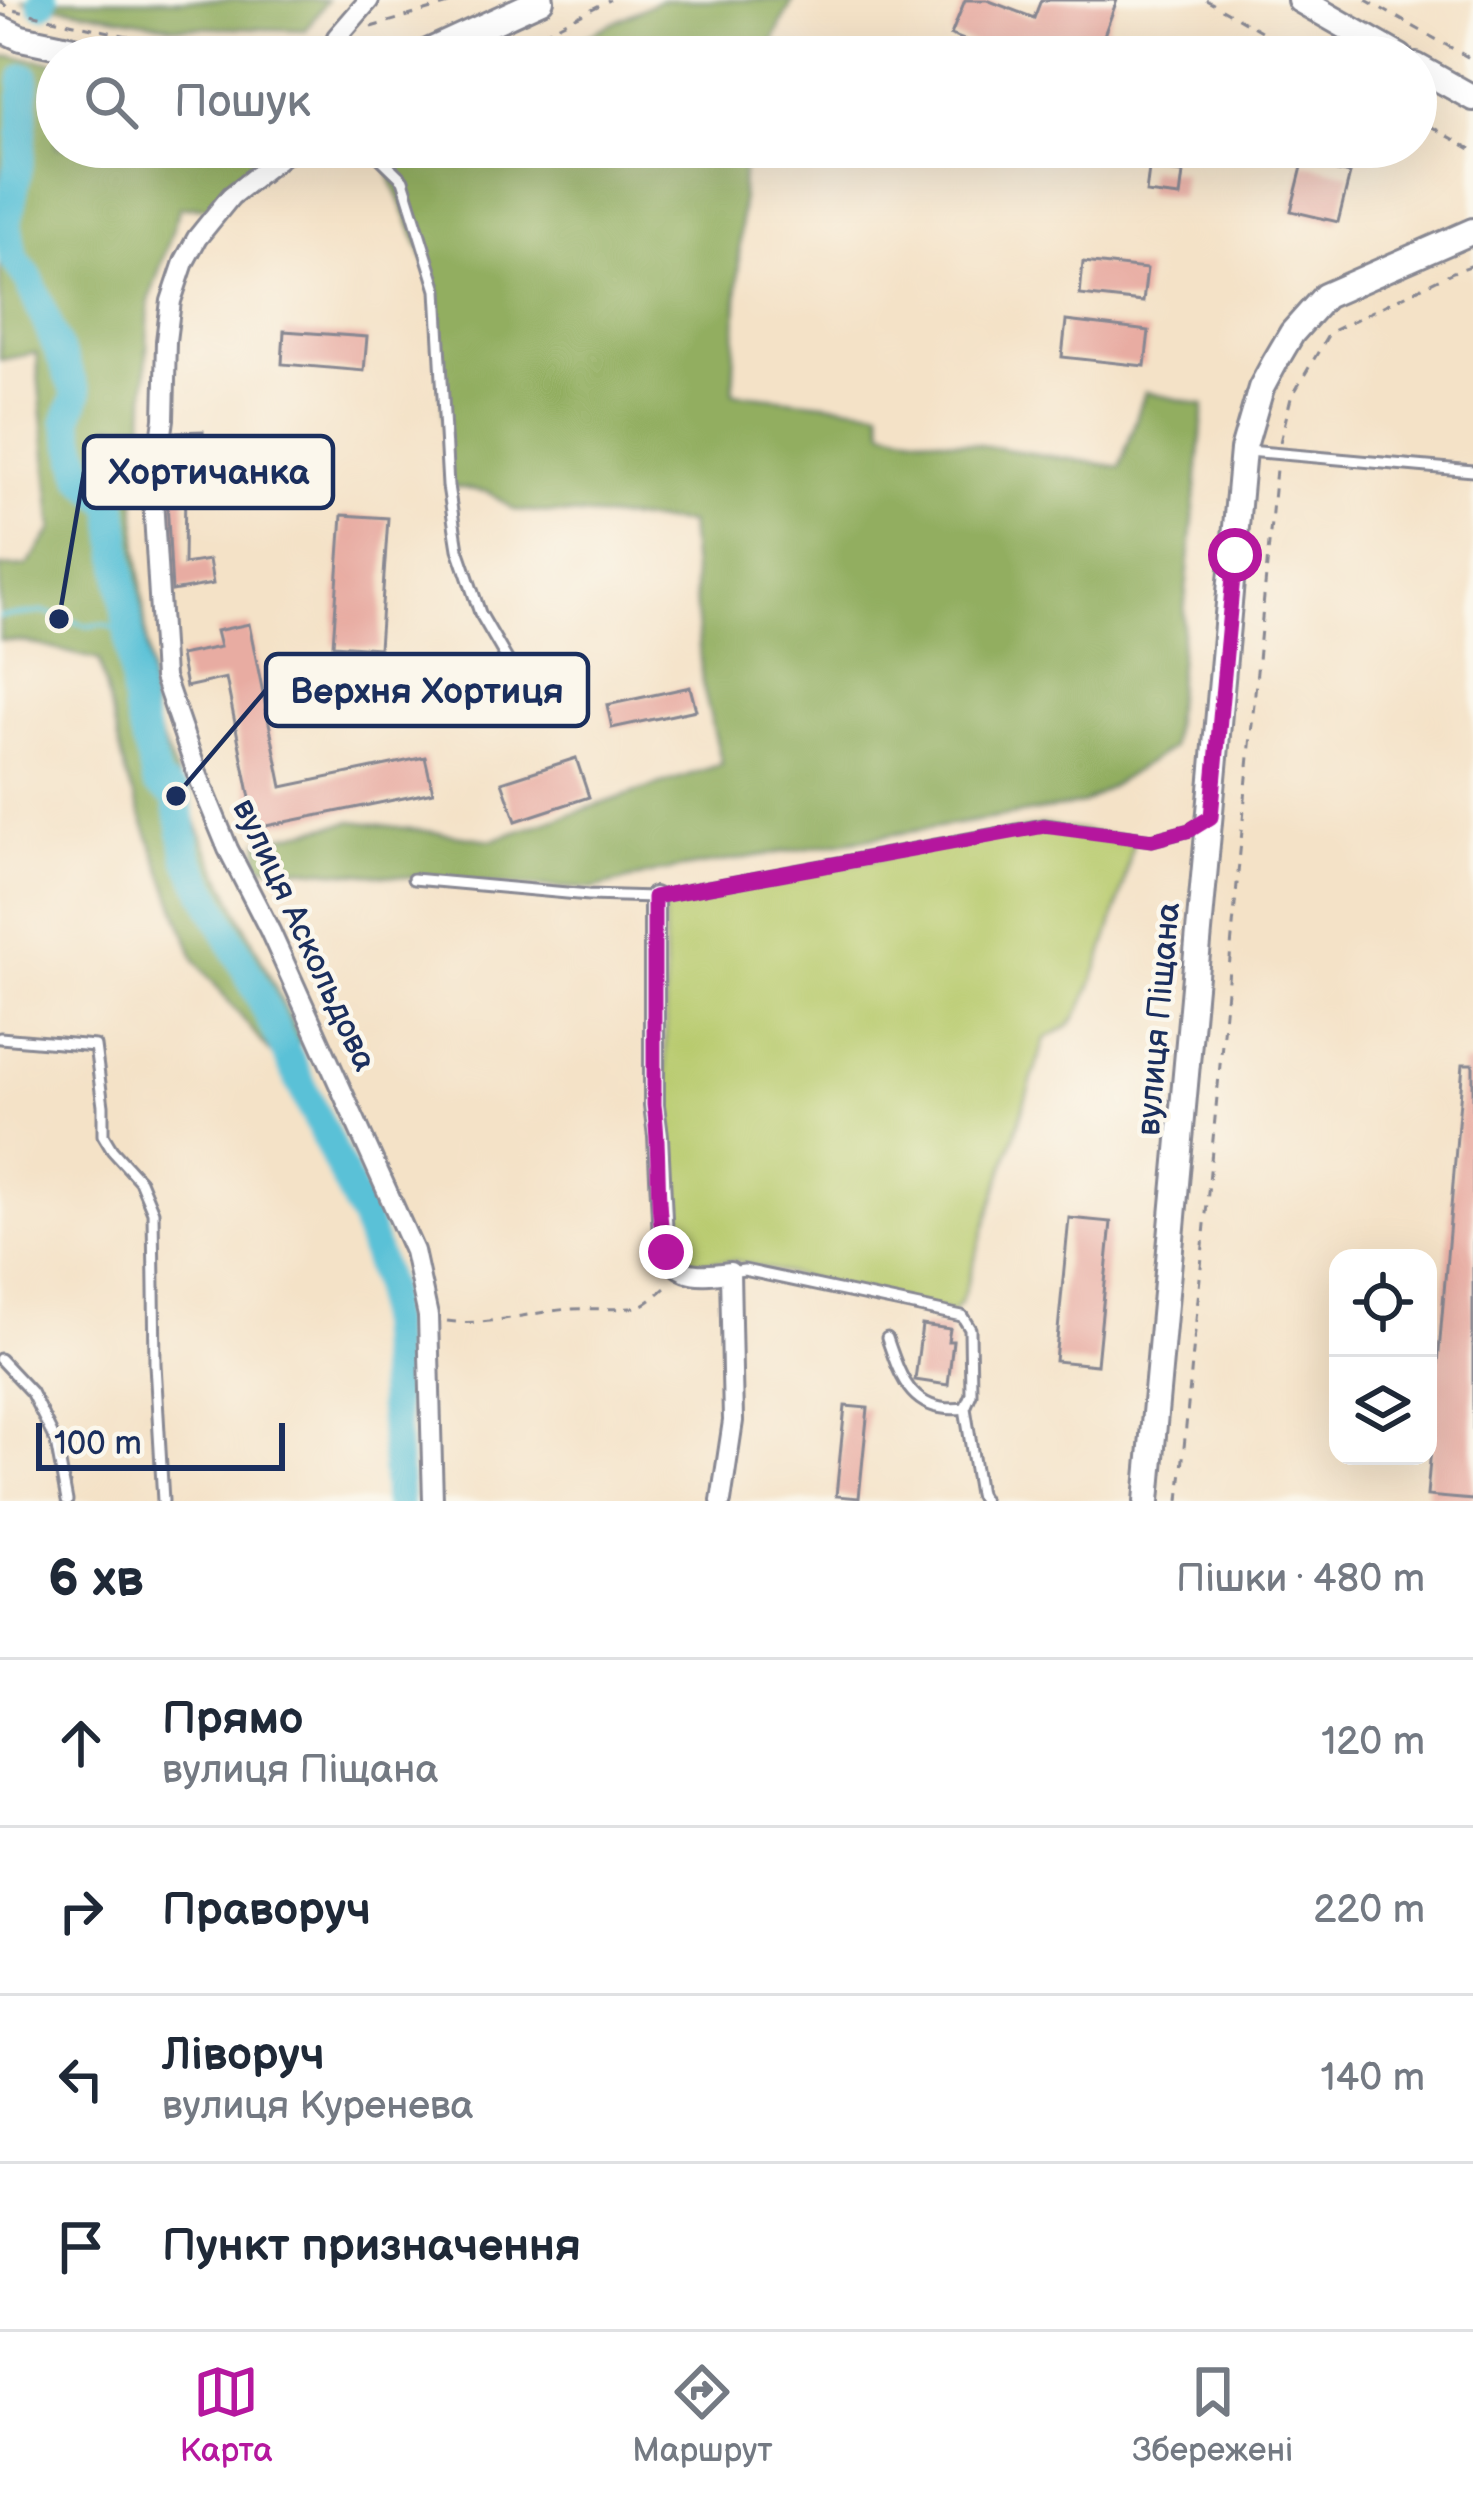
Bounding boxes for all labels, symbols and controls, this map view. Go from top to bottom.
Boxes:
search box [36,36,1437,168]
icon: search [78,69,144,135]
text: Пошук [174,75,311,130]
callout: Хортичанка [84,436,333,508]
text: Хортичанка [107,452,311,495]
route start [1208,528,1262,582]
callout: Верхня Хортиця [266,654,588,726]
text: Верхня Хортиця [290,671,564,714]
street label: вулиця Аскольдова [223,793,385,1077]
street label: вулиця Піщана [1129,901,1189,1137]
route end [639,1225,693,1279]
map controls [1329,1249,1437,1465]
button: locate [1329,1249,1437,1357]
button: layers [1329,1357,1437,1465]
scale bar [36,1417,285,1470]
text: 100 m [54,1424,142,1464]
text: 6 хв [48,1549,144,1610]
text: Пішки · 480 m [1176,1556,1425,1603]
text: Прямо [162,1692,303,1747]
icon: ahead [48,1710,114,1776]
text: 120 m [1321,1719,1425,1766]
text: вулиця Піщана [162,1747,438,1794]
icon: right [48,1878,114,1944]
text: Праворуч [162,1883,371,1938]
text: 220 m [1313,1887,1425,1934]
text: Ліворуч [162,2028,325,2083]
icon: left [48,2046,114,2112]
text: 140 m [1320,2055,1425,2102]
text: вулиця Куренева [162,2083,474,2130]
icon: arrive [48,2214,114,2280]
text: Пункт призначення [162,2219,581,2274]
tab: Карта [180,2359,273,2471]
tab: Маршрут [632,2359,773,2471]
tab: Збережені [1132,2359,1293,2471]

